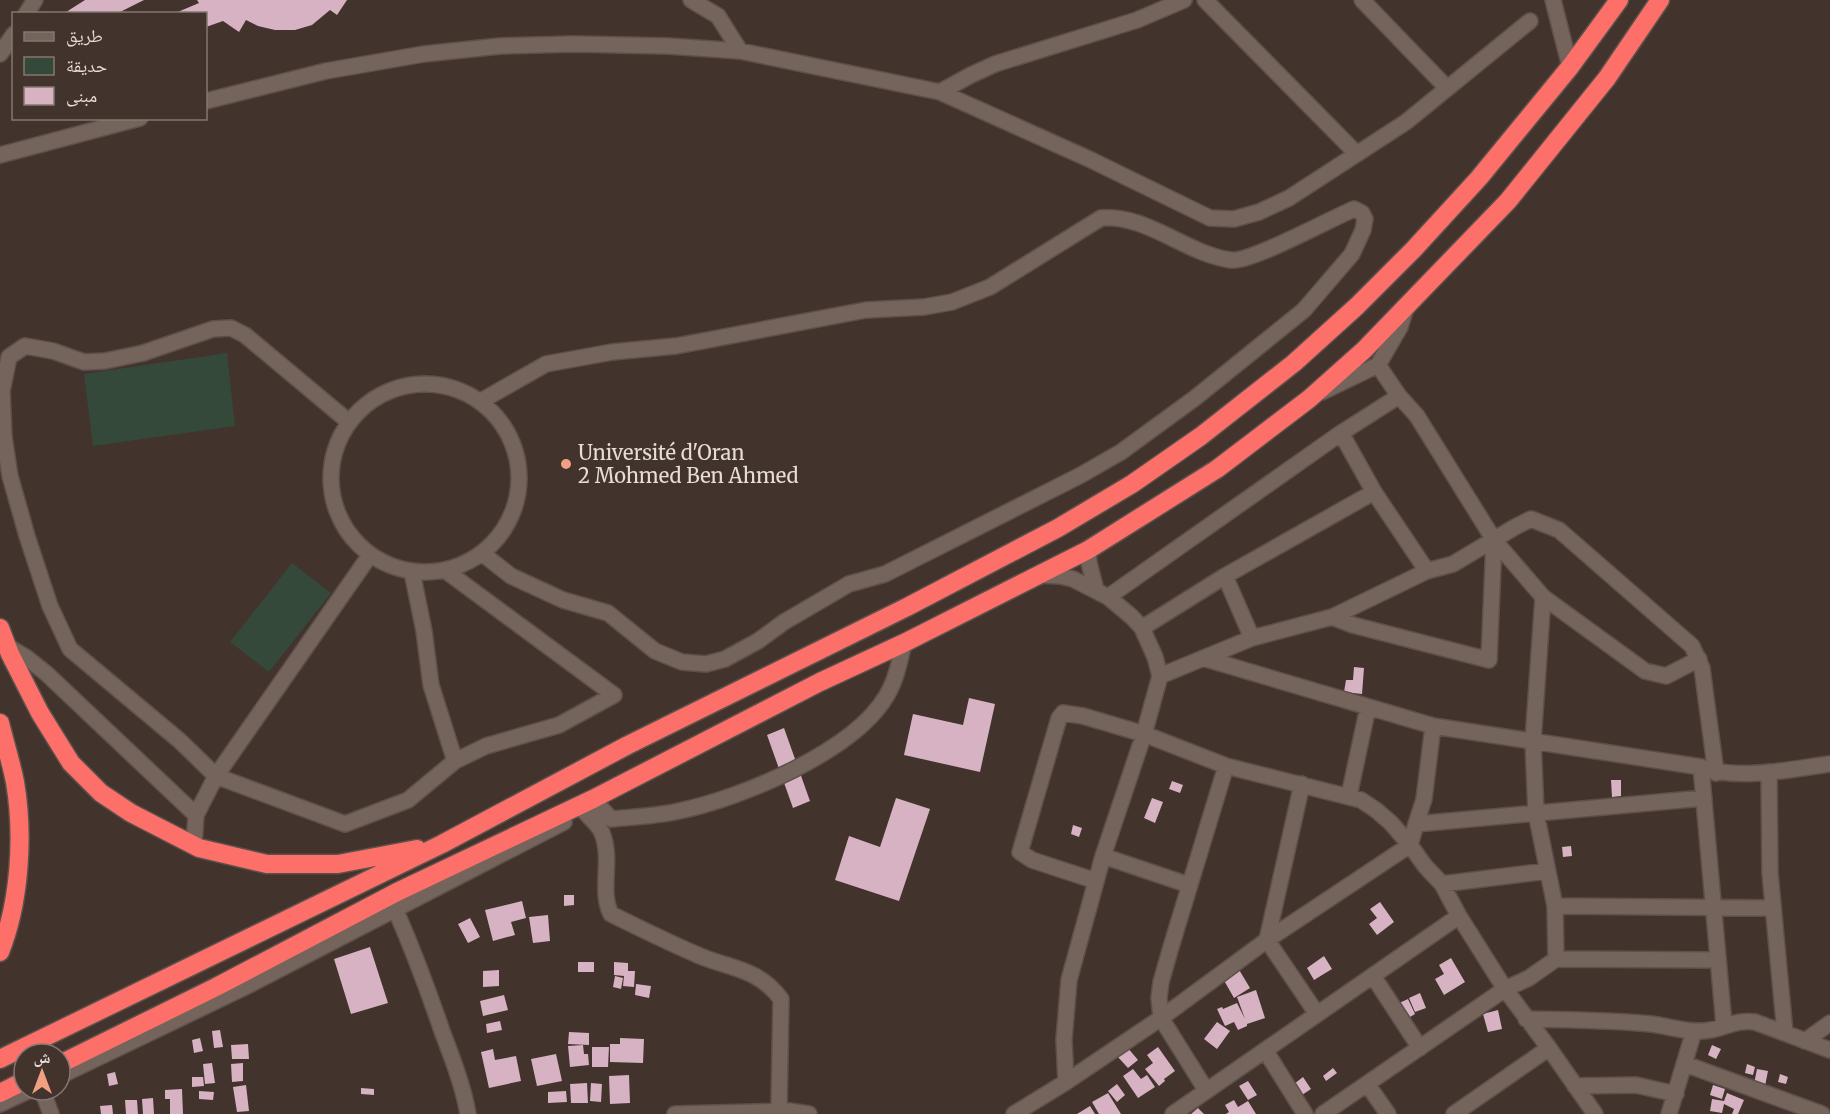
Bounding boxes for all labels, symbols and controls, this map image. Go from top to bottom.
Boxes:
legend [12,12,207,120]
text: طريق [66,24,103,47]
text: حديقة [66,54,107,77]
text: مبنى [66,84,97,107]
place label: Université d'Oran 2 Mohmed Ben Ahmed [578,440,799,488]
marker: Université d'Oran 2 Mohmed Ben Ahmed [559,457,573,471]
north arrow [12,1042,72,1102]
text: ش [34,1047,51,1067]

